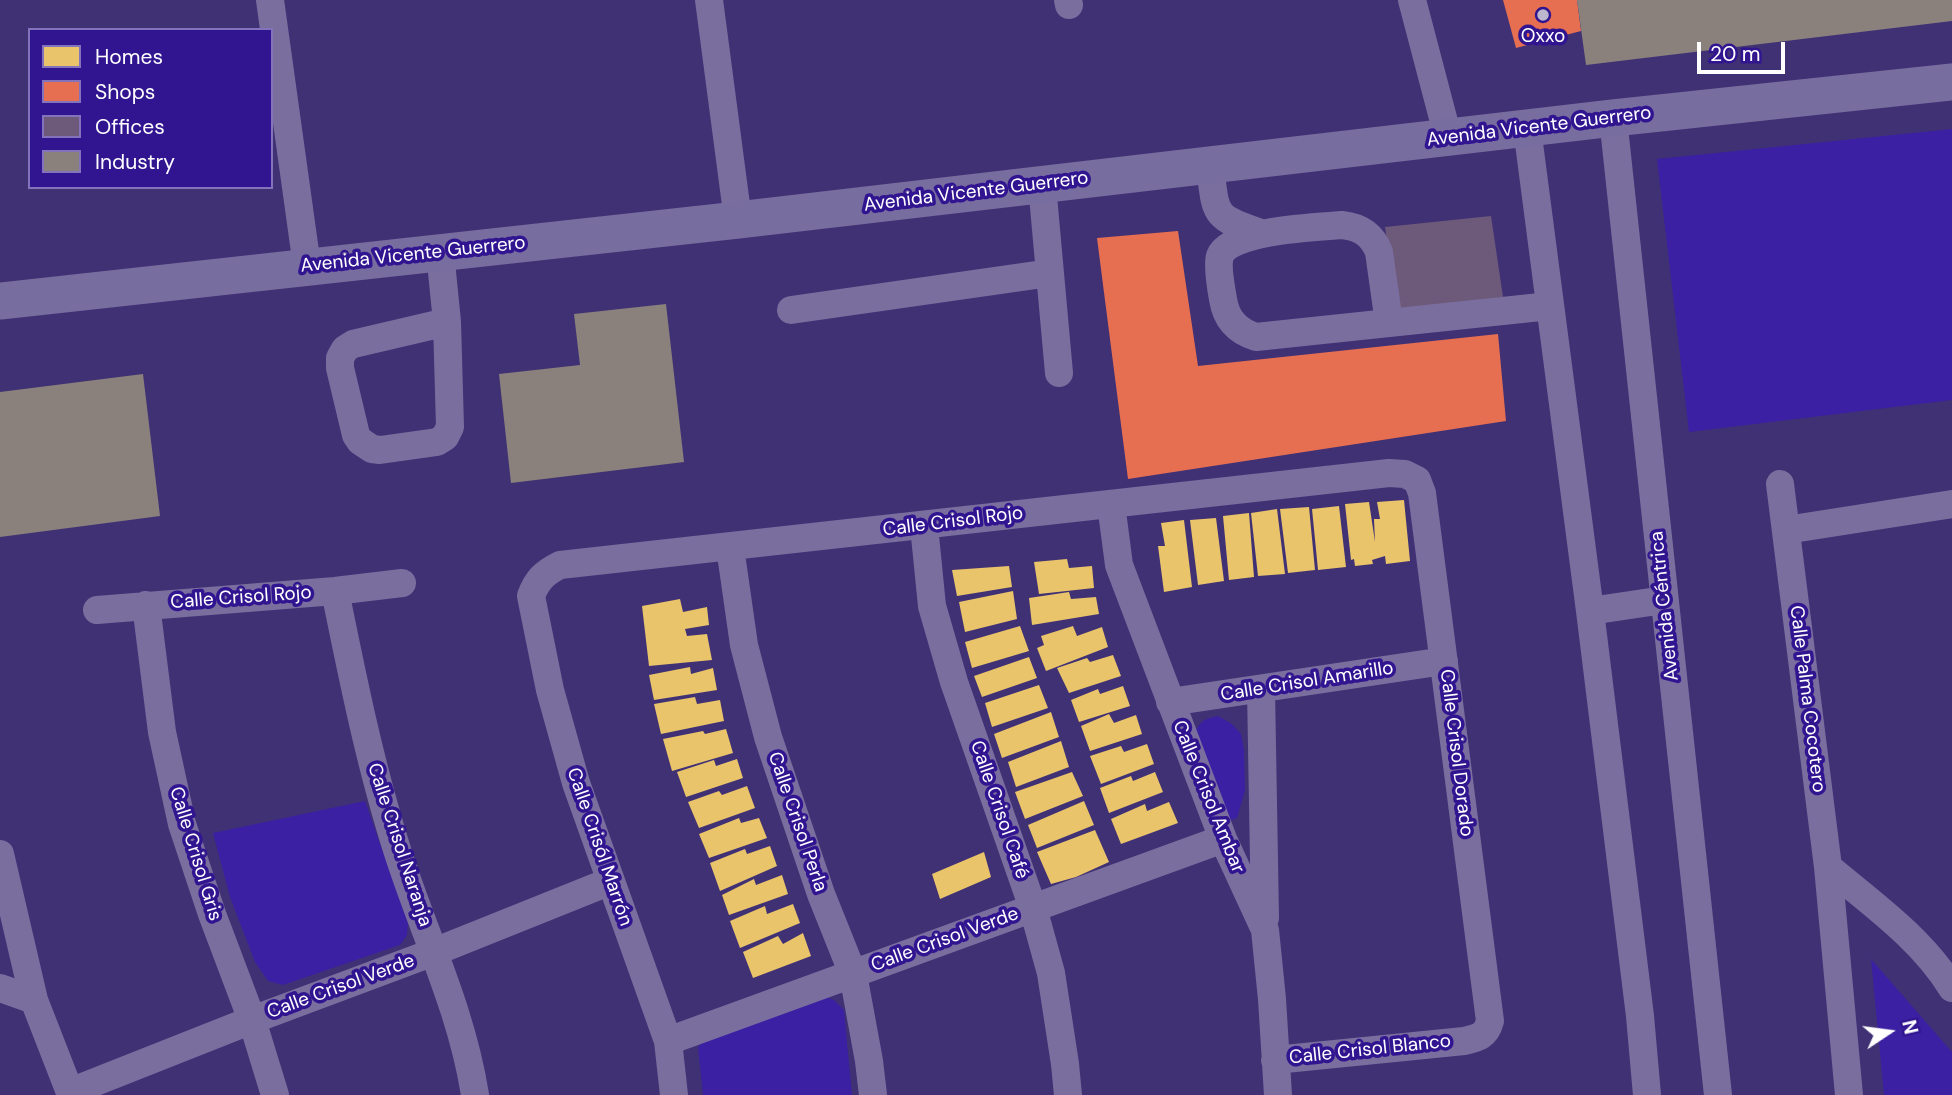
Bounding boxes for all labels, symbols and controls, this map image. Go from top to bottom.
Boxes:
marker: Oxxo [1535,7,1551,23]
place label: Oxxo [1521,26,1565,48]
legend [28,28,273,189]
scale bar [1700,28,1787,72]
text: 20 m [1710,40,1761,68]
text: Homes [95,43,163,71]
text: Shops [95,78,155,106]
street label: Avenida Vicente Guerrero [1425,102,1653,152]
text: Offices [95,113,165,141]
text: Industry [95,148,175,176]
street label: Avenida Vicente Guerrero [862,167,1090,217]
street label: Avenida Vicente Guerrero [299,232,527,278]
street label: Calle Crisol Rojo [881,502,1025,542]
street label: Avenida Céntrica [1646,530,1684,682]
street label: Calle Crisol Rojo [170,582,312,614]
street label: Calle Palma Cocotero [1784,604,1830,794]
street label: Calle Crisol Amarillo [1219,657,1395,707]
street label: Calle Crisol Dorado [1434,668,1478,838]
street label: Calle Crisol Ambar [1167,717,1249,877]
street label: Calle Crisol Café [965,738,1033,882]
street label: Calle Crisol Perla [762,749,832,895]
street label: Calle Crisol Naranja [362,761,436,929]
street label: Calle Crisól Marrón [561,765,637,929]
street label: Calle Crisol Gris [164,784,226,924]
street label: Calle Crisol Verde [868,903,1022,977]
street label: Calle Crisol Verde [264,950,418,1024]
north arrow [1854,997,1924,1067]
text: N [1896,1018,1924,1037]
street label: Calle Crisol Blanco [1288,1030,1452,1070]

